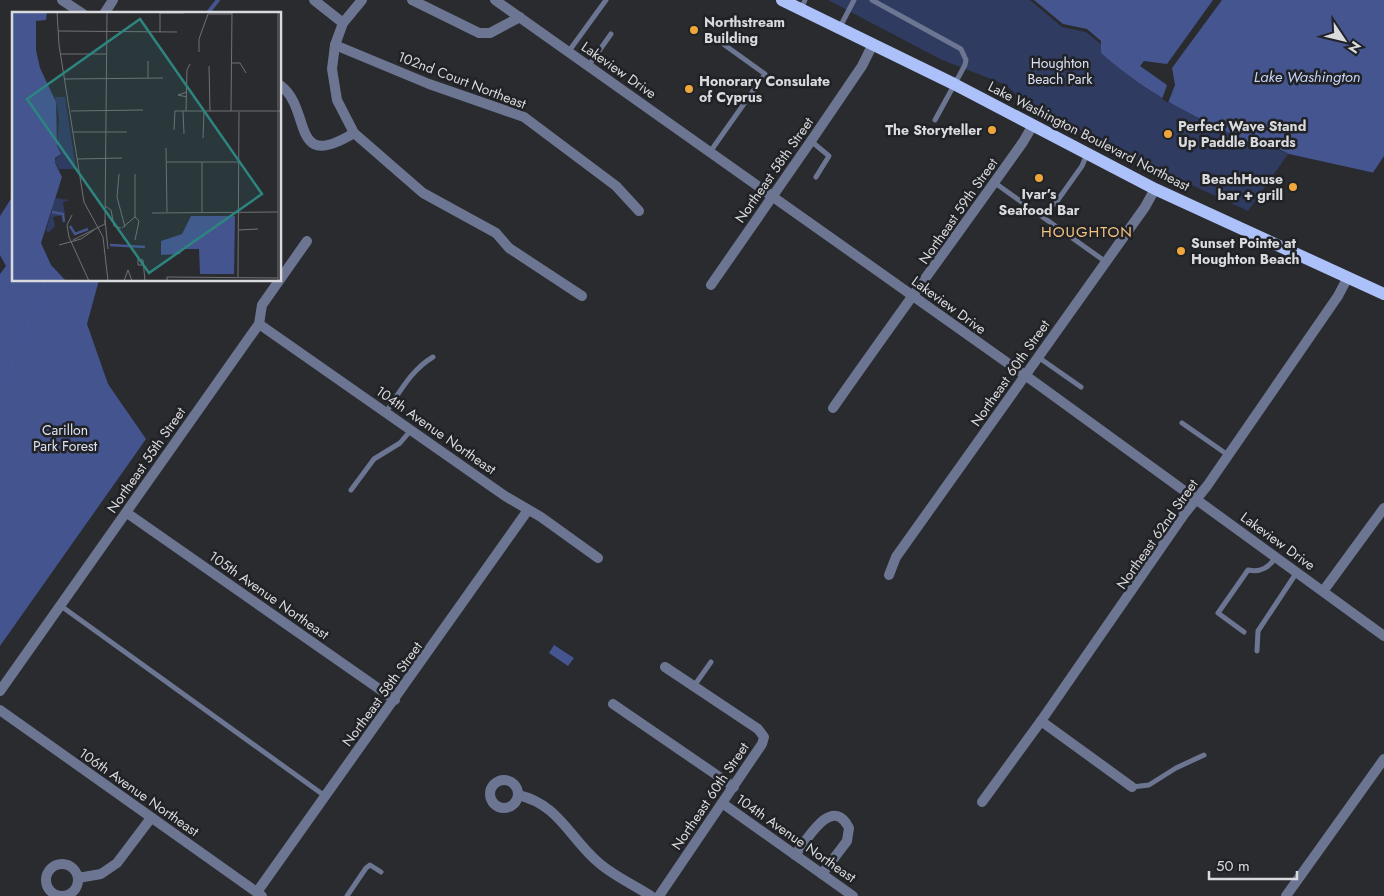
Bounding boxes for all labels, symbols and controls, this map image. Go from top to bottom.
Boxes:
inset map [12,12,281,281]
place label: Northstream Building [704,12,785,48]
north arrow [1319,15,1369,65]
marker: Northstream Building [688,24,700,36]
street label: Lakeview Drive [577,37,661,103]
text: N [1343,37,1366,58]
street label: 102nd Court Northeast [395,46,530,114]
park label: Houghton Beach Park [1028,53,1093,89]
water label: Lake Washington [1254,66,1360,88]
place label: Honorary Consulate of Cyprus [699,71,830,107]
street label: Lake Washington Boulevard Northeast [985,76,1194,196]
marker: Honorary Consulate of Cyprus [683,83,695,95]
street label: Northeast 58th Street [730,113,818,227]
place label: Perfect Wave Stand Up Paddle Boards [1178,116,1306,152]
place label: The Storyteller [885,120,982,140]
marker: The Storyteller [986,124,998,136]
marker: Perfect Wave Stand Up Paddle Boards [1162,128,1174,140]
street label: Northeast 59th Street [914,153,1003,268]
place label: BeachHouse bar + grill [1202,169,1283,205]
marker: Ivar’s Seafood Bar [1033,172,1045,184]
marker: BeachHouse bar + grill [1287,181,1299,193]
place label: Ivar’s Seafood Bar [998,184,1080,220]
district label: HOUGHTON [1041,221,1133,243]
place label: Sunset Pointe at Houghton Beach [1191,233,1300,269]
marker: Sunset Pointe at Houghton Beach [1175,245,1187,257]
street label: Lakeview Drive [908,271,990,339]
street label: Northeast 60th Street [966,315,1055,430]
street label: 104th Avenue Northeast [372,381,501,479]
street label: Northeast 55th Street [102,402,190,517]
park label: Carillon Park Forest [33,420,98,456]
street label: Northeast 62nd Street [1111,474,1203,593]
street label: Lakeview Drive [1237,507,1319,575]
street label: 105th Avenue Northeast [205,546,334,644]
street label: Northeast 58th Street [337,637,427,750]
street label: Northeast 60th Street [666,738,754,854]
street label: 106th Avenue Northeast [75,743,204,841]
street label: 104th Avenue Northeast [732,789,861,887]
scale bar [1209,848,1296,880]
text: 50 m [1216,855,1250,877]

